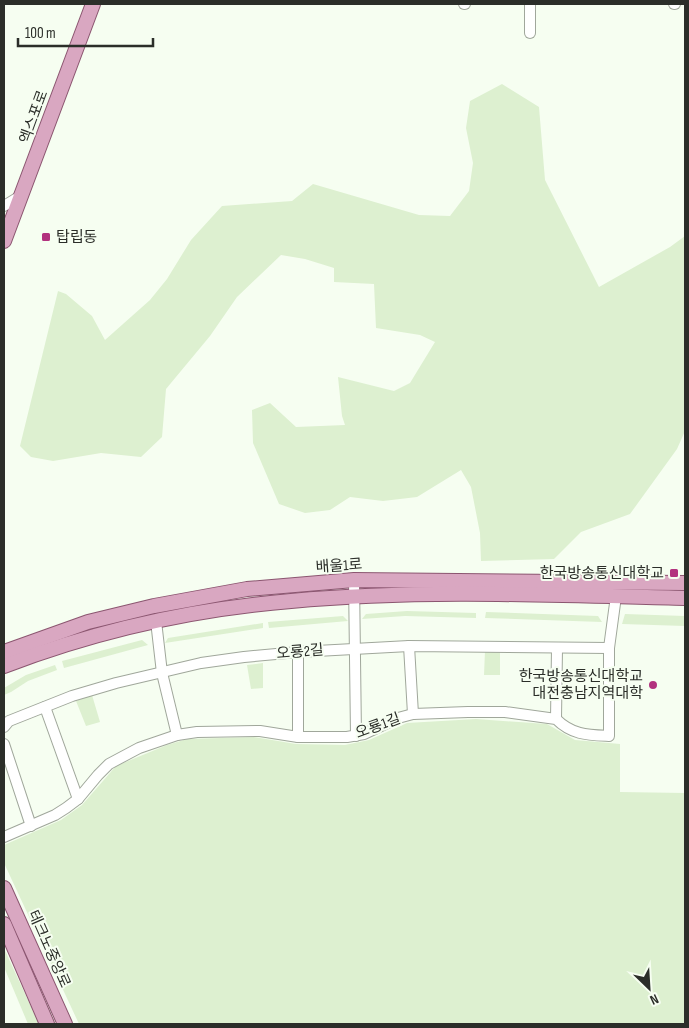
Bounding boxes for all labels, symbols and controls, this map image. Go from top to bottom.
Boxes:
scale bar [18,15,152,47]
text: 100 m [25,24,56,43]
street label: 엑스포로 [16,88,52,146]
place label: 탑립동 [56,228,97,247]
marker: 탑립동 [40,231,52,243]
street label: 배울1로 [315,555,363,577]
place label: 한국방송통신대학교 [540,564,664,583]
marker: 한국방송통신대학교 [668,567,680,579]
street label: 오룡2길 [275,640,325,664]
place label: 한국방송통신대학교 대전충남지역대학 [519,667,643,703]
marker: 한국방송통신대학교 대전충남지역대학 [647,679,659,691]
street label: 오룡1길 [353,709,403,743]
street label: 테크노중앙로 [23,907,75,991]
north arrow [624,963,674,1013]
text: N [647,990,661,1009]

